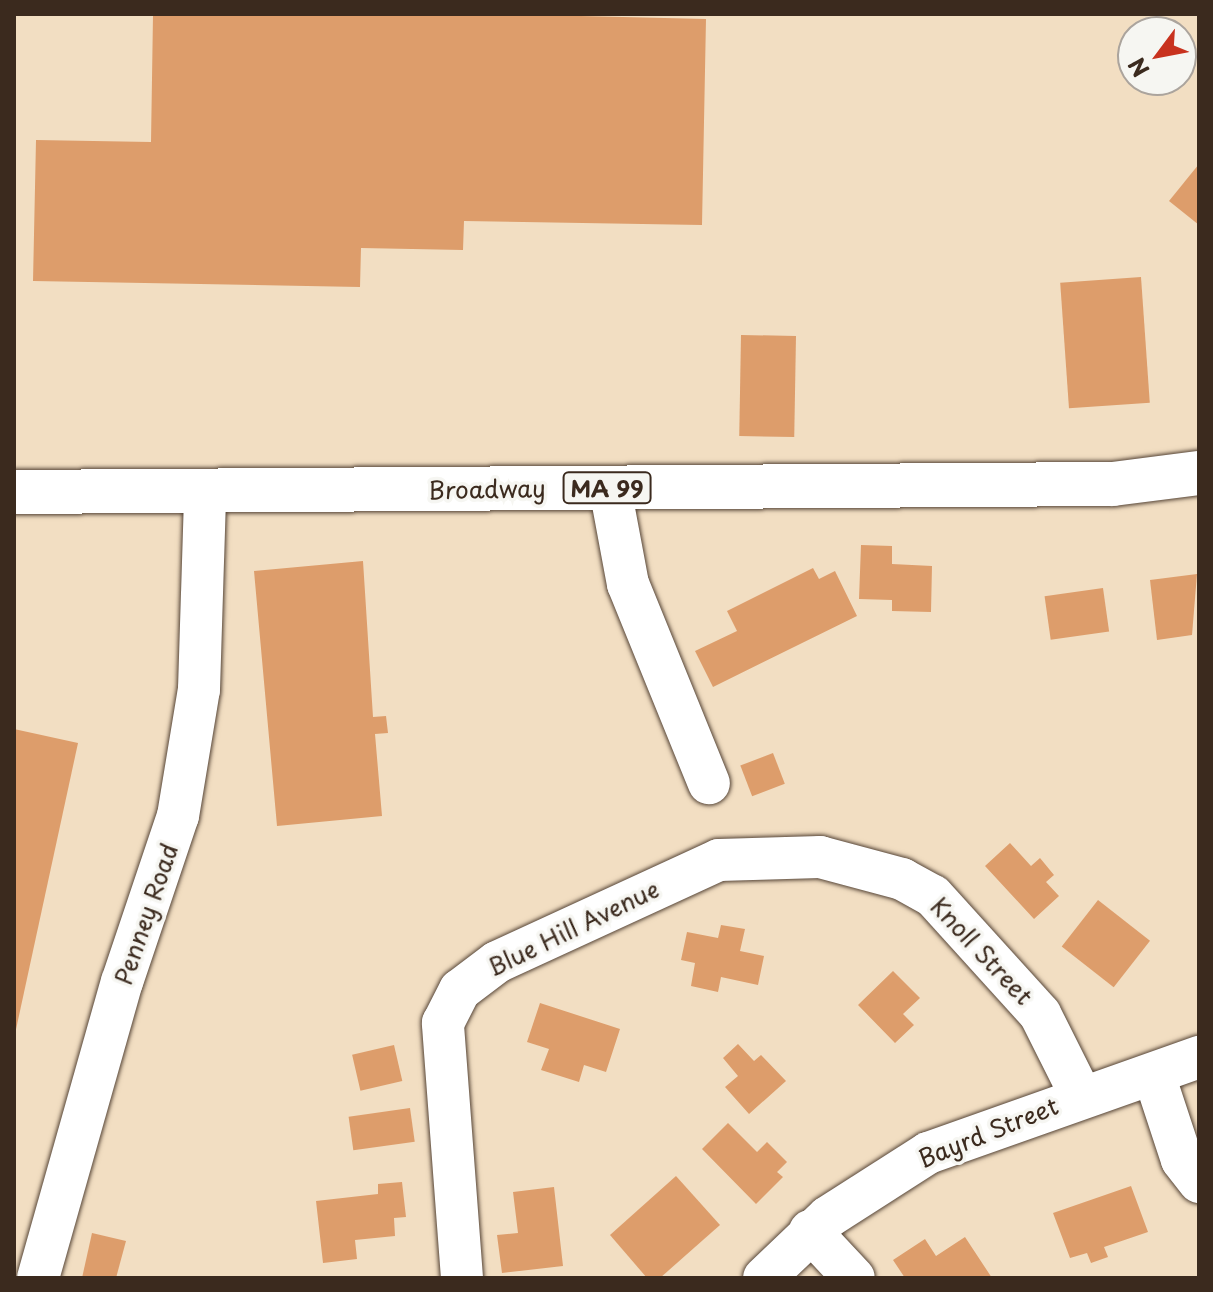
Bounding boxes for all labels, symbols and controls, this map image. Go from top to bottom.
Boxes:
north arrow [1117,16,1197,96]
text: N [1119,52,1157,84]
road number: MA 99 [563,470,651,506]
street label: Broadway [428,474,546,504]
street label: Penney Road [108,839,184,989]
street label: Blue Hill Avenue [483,874,663,982]
street label: Knoll Street [925,891,1039,1011]
street label: Bayrd Street [913,1091,1063,1173]

